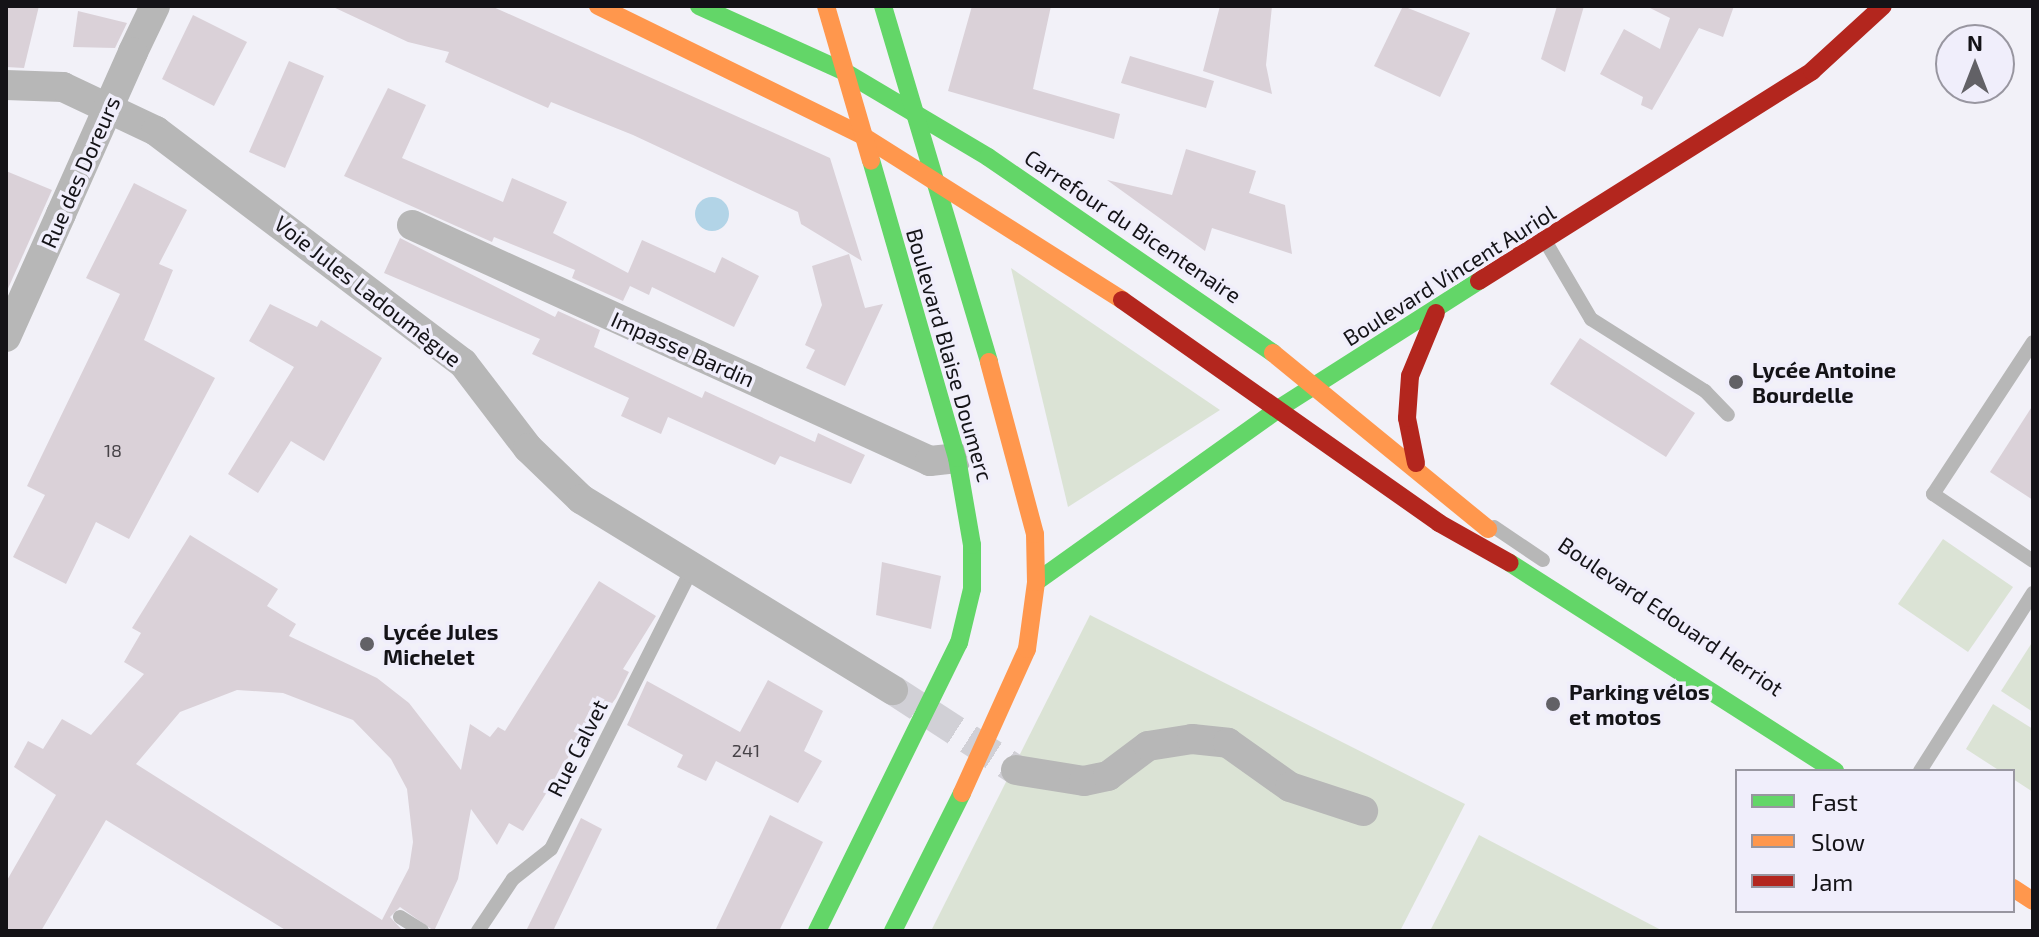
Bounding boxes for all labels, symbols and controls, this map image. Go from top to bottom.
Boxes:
north arrow [1935,24,2015,104]
text: N [1967,29,1983,55]
street label: Rue des Doreurs [35,92,125,252]
street label: Carrefour du Bicentenaire [1020,144,1246,308]
street label: Boulevard Vincent Auriol [1338,199,1560,351]
street label: Voie Jules Ladoumègue [269,210,467,372]
street label: Boulevard Blaise Doumerc [901,225,999,485]
street label: Impasse Bardin [607,306,759,392]
place label: Lycée Antoine Bourdelle [1752,356,1897,408]
marker: Lycée Antoine Bourdelle [1727,373,1745,391]
house number: 18 [104,439,122,461]
street label: Boulevard Edouard Herriot [1554,531,1788,701]
place label: Lycée Jules Michelet [383,618,499,670]
marker: Lycée Jules Michelet [358,635,376,653]
place label: Parking vélos et motos [1569,678,1710,730]
street label: Rue Calvet [541,695,613,801]
marker: Parking vélos et motos [1544,695,1562,713]
house number: 241 [732,739,760,761]
legend [1735,769,2015,913]
text: Fast [1811,787,1858,816]
text: Slow [1811,827,1865,856]
text: Jam [1811,867,1853,896]

